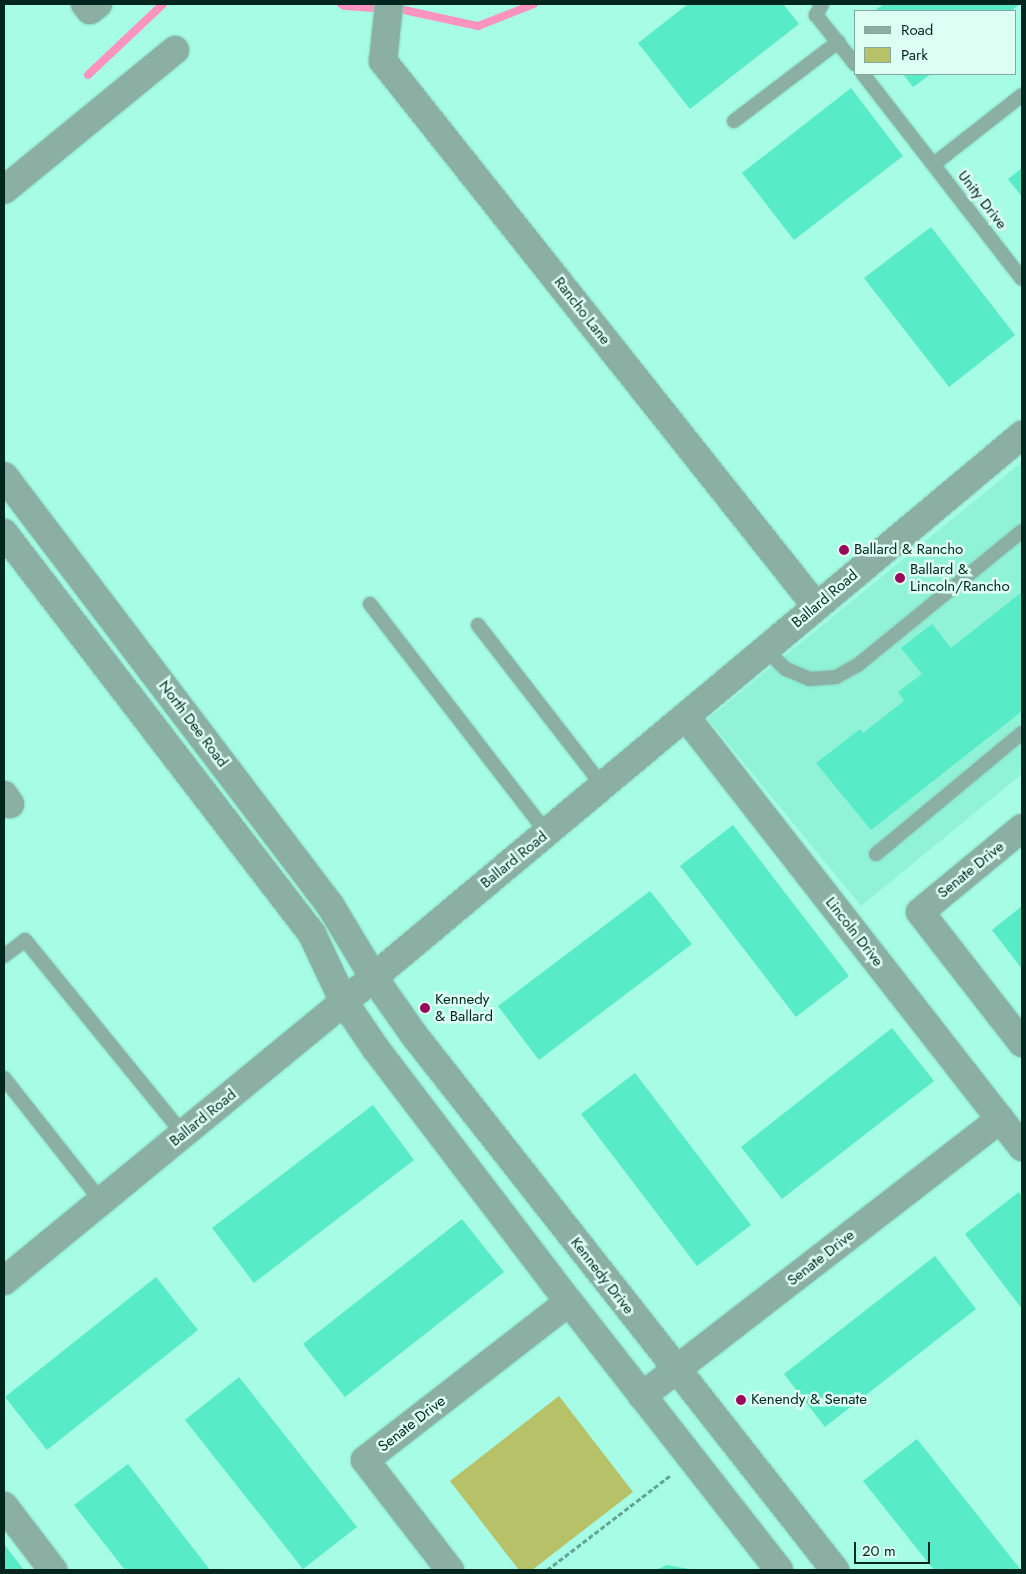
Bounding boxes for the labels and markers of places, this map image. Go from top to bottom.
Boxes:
place label: Ballard & Rancho [854,541,963,559]
marker: Ballard & Rancho [838,544,850,556]
place label: Ballard & Lincoln/Rancho [910,560,1010,595]
marker: Ballard & Lincoln/Rancho [894,572,906,584]
place label: Kennedy & Ballard [435,990,493,1025]
marker: Kennedy & Ballard [419,1002,431,1014]
place label: Kenendy & Senate [751,1391,867,1409]
marker: Kenendy & Senate [735,1394,747,1406]

